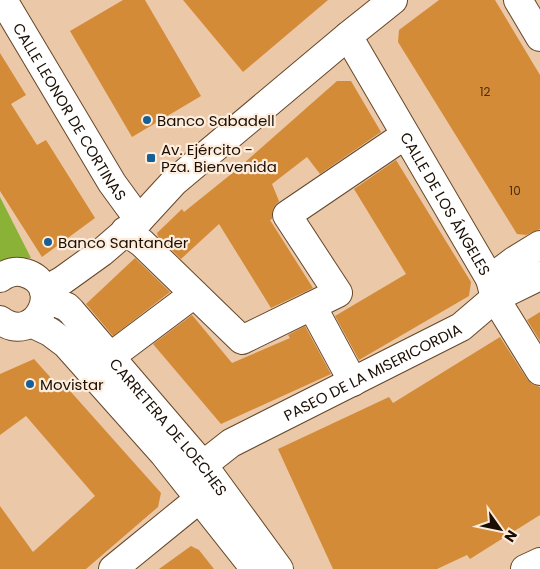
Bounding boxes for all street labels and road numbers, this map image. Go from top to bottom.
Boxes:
street label: CALLE LEONOR DE CORTINAS [8,19,132,205]
street label: CALLE DE LOS ÁNGELES [396,128,496,279]
street label: PASEO DE LA MISERICORDIA [280,318,465,425]
street label: CARRETERA DE LOECHES [105,353,232,500]

